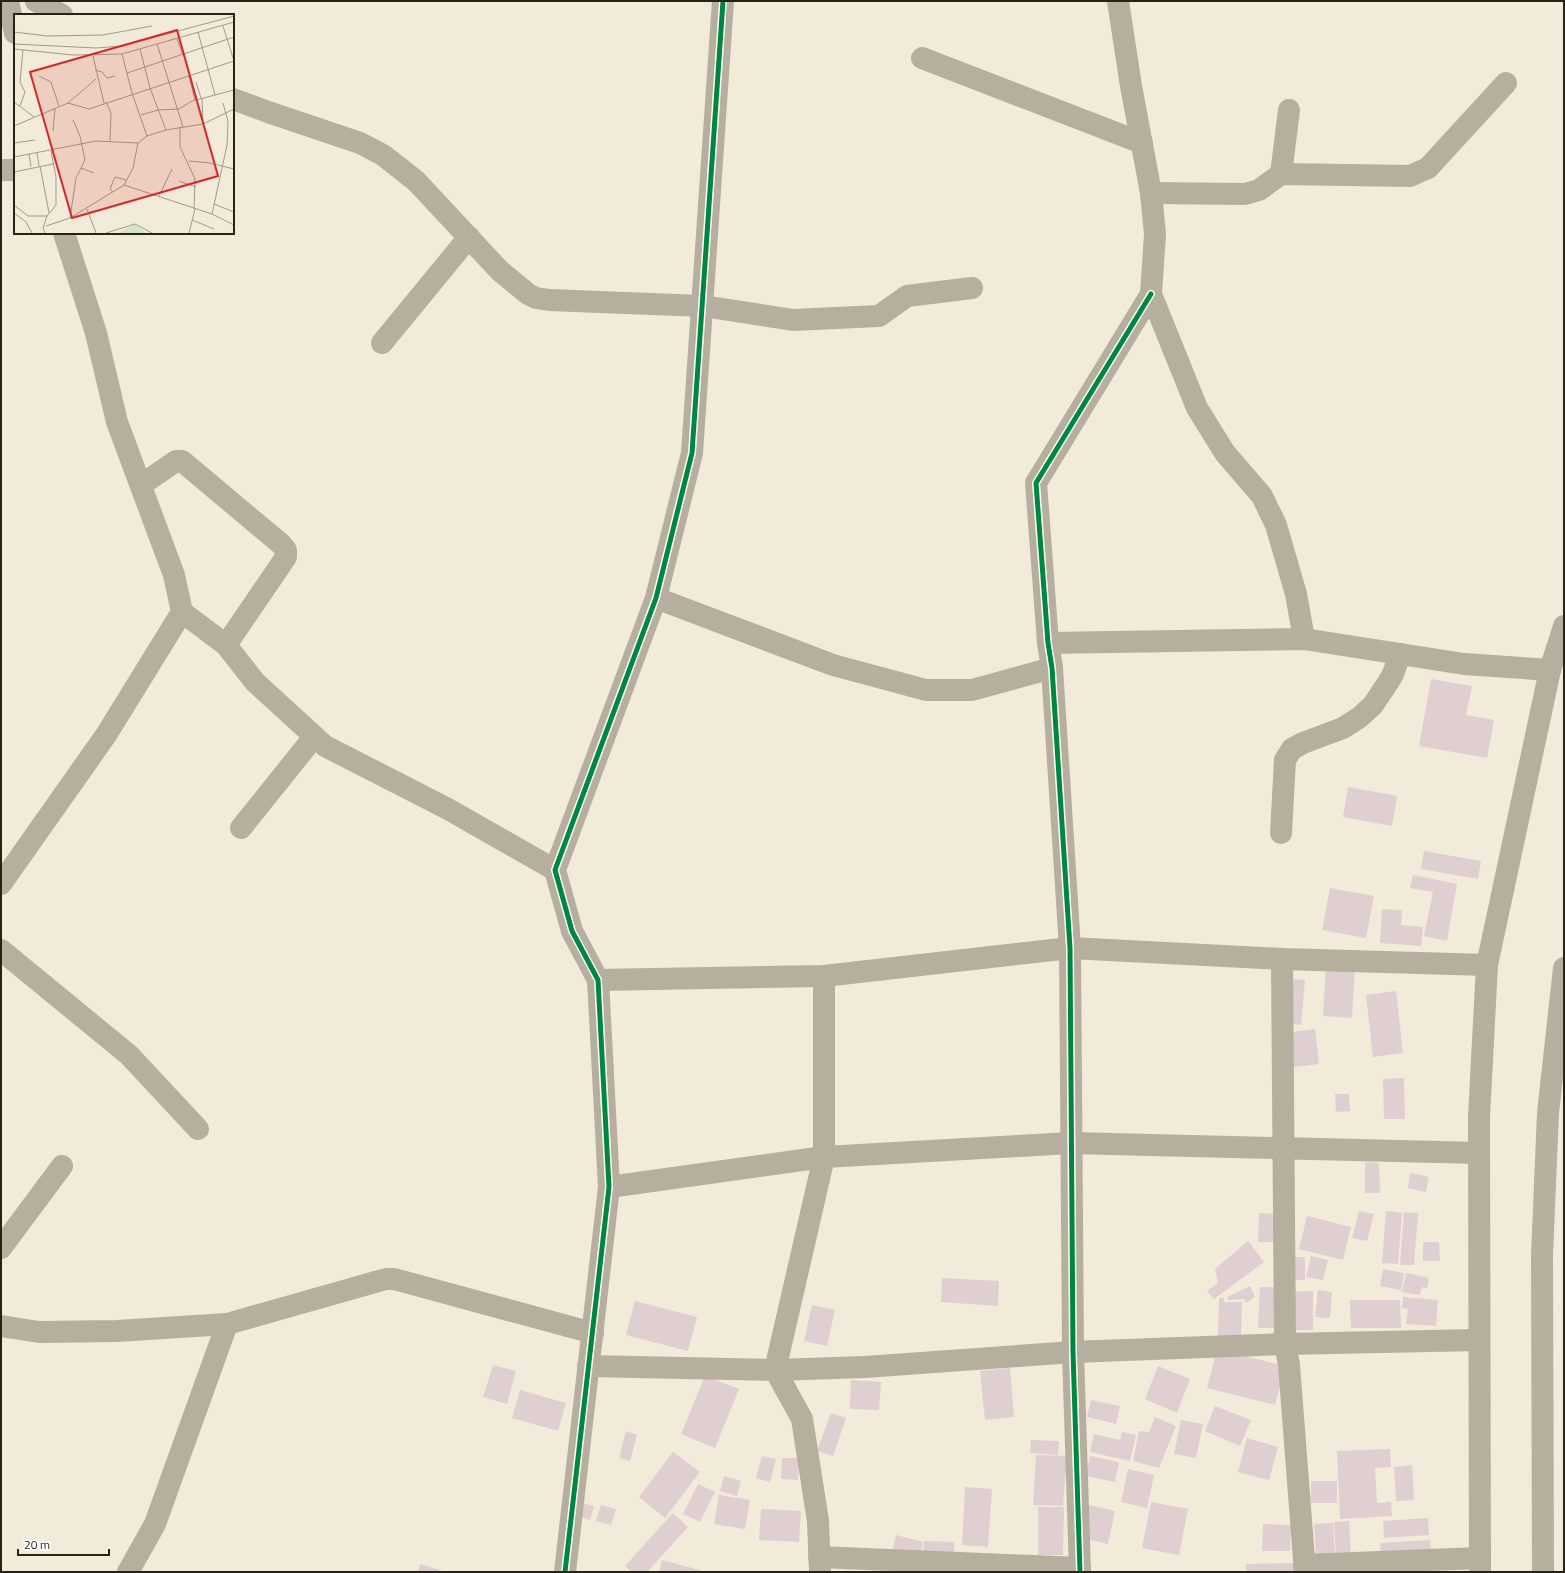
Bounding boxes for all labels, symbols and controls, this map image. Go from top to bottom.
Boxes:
inset map [14,14,234,234]
scale bar [18,1531,109,1557]
text: 20 m [24,1535,50,1554]

